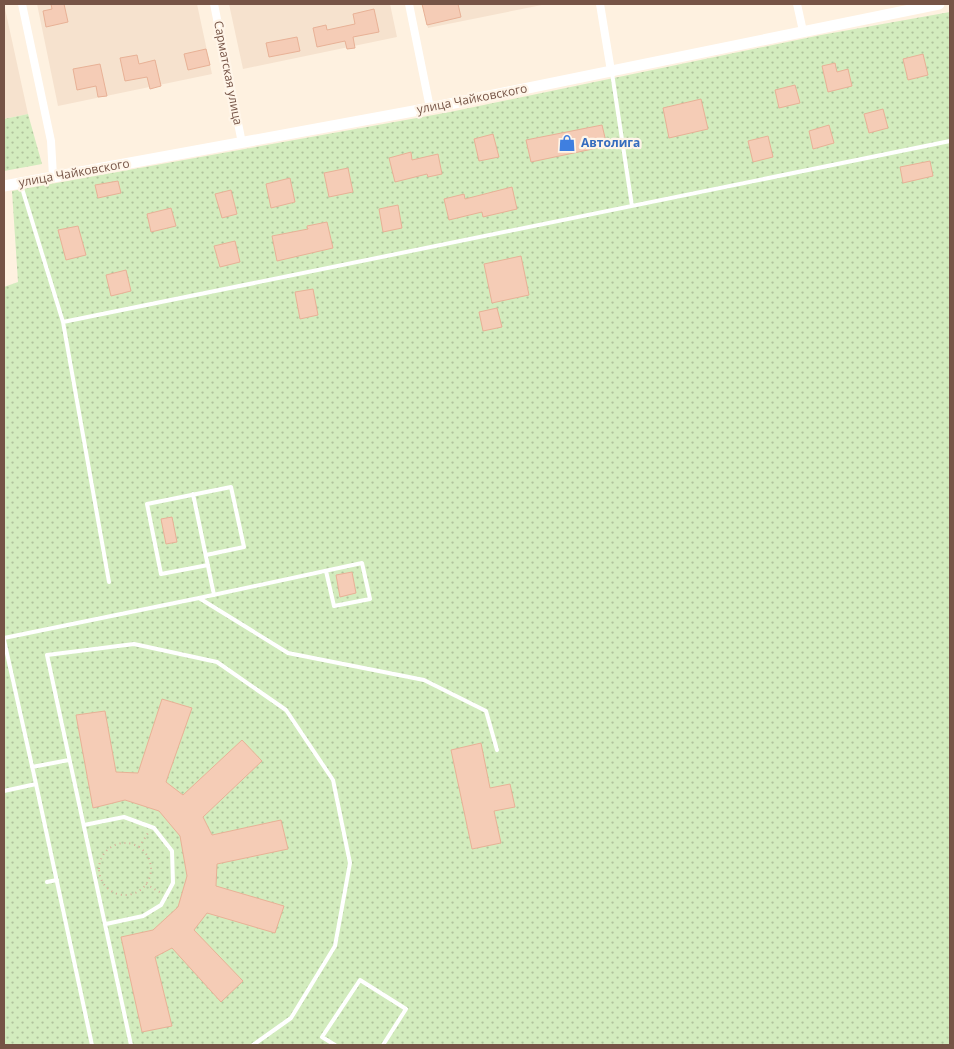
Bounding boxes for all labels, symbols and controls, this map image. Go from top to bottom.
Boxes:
street label: Сарматская улица [210,19,247,126]
street label: улица Чайковского [415,79,529,118]
shop icon: Автолига [557,133,577,153]
place label: Автолига [581,134,640,151]
street label: улица Чайковского [17,154,131,191]

